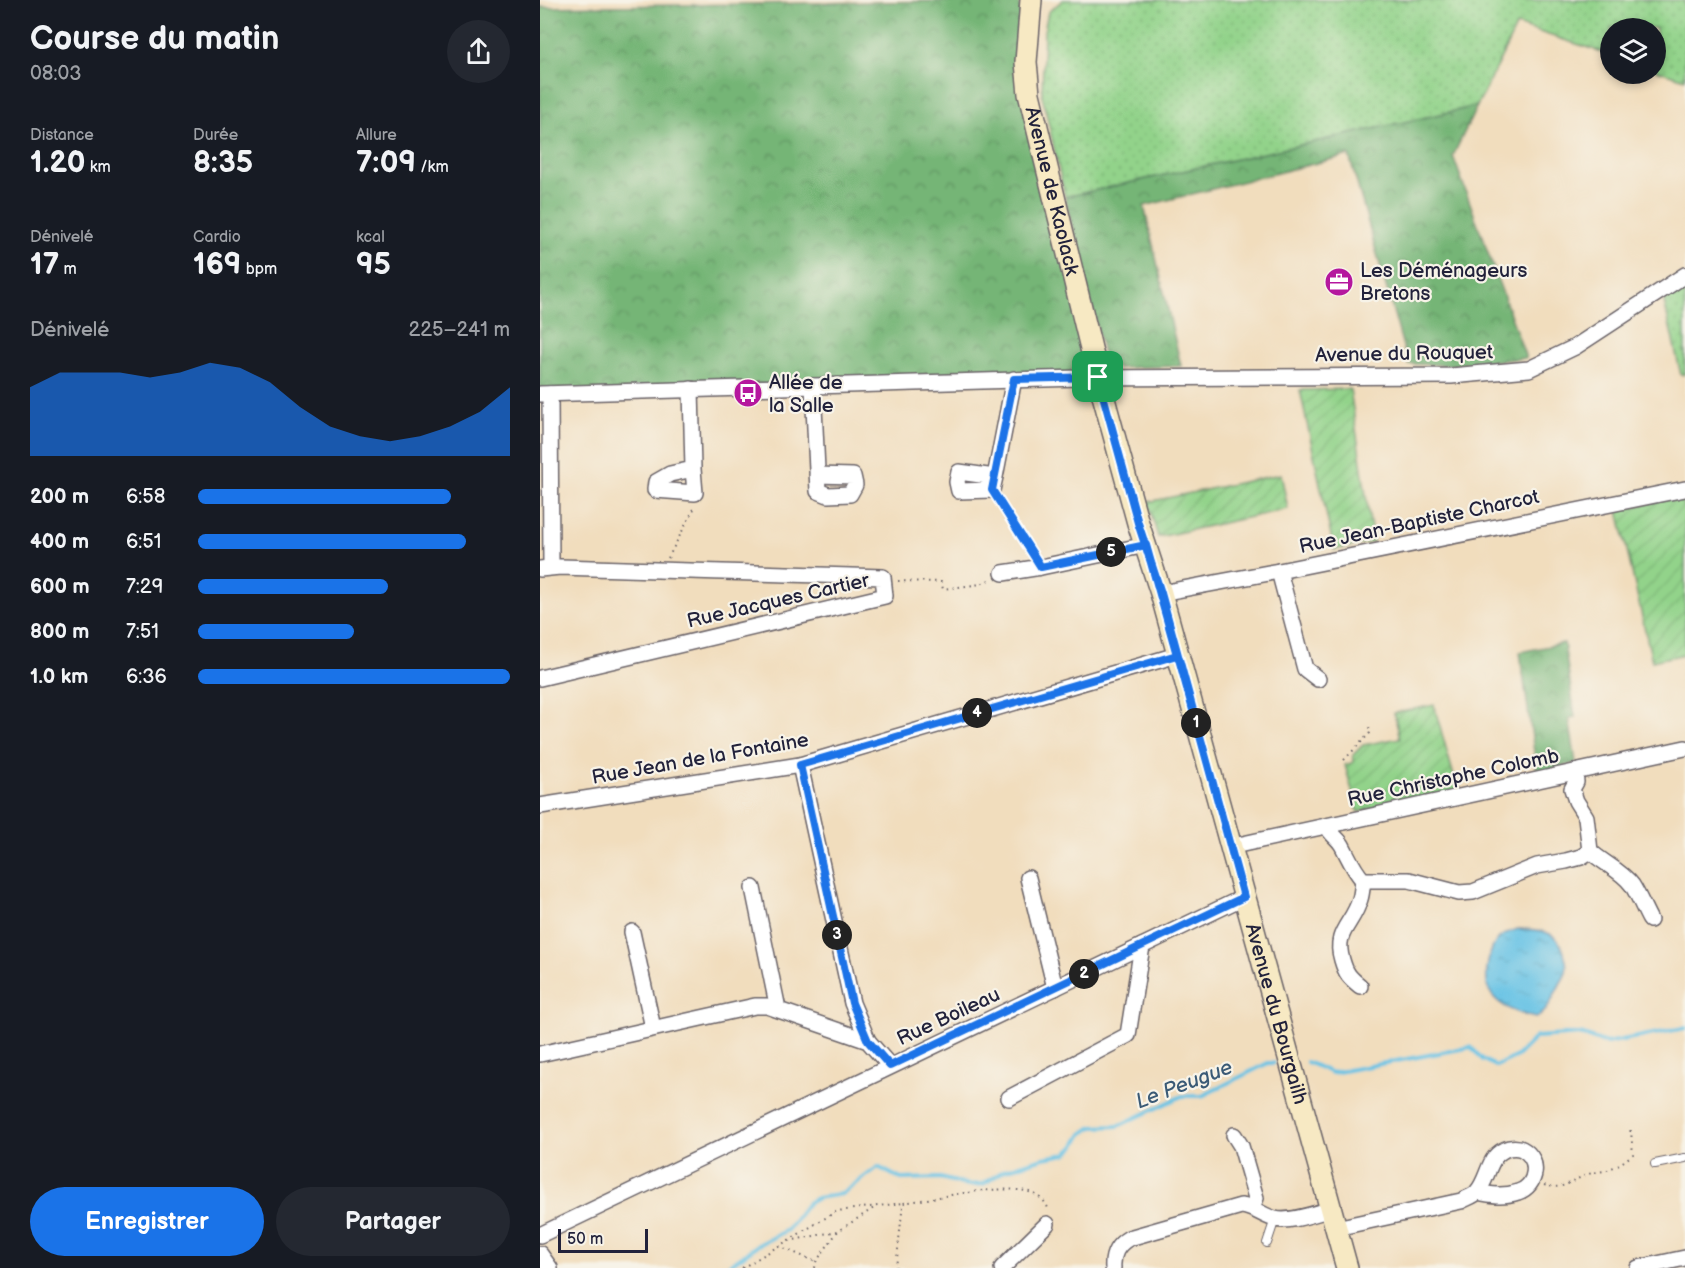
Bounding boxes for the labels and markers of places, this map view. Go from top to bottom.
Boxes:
place label: Les Déménageurs Bretons [1360,259,1527,306]
office icon: Les Déménageurs Bretons [1323,266,1355,298]
pin [1072,351,1123,402]
place label: Allée de la Salle [769,371,843,418]
bus stop icon: Allée de la Salle [732,377,764,409]
pin: 5 [1096,537,1126,567]
pin: 4 [962,698,992,728]
pin: 1 [1181,708,1211,738]
pin: 3 [822,920,852,950]
pin: 2 [1069,959,1099,989]

